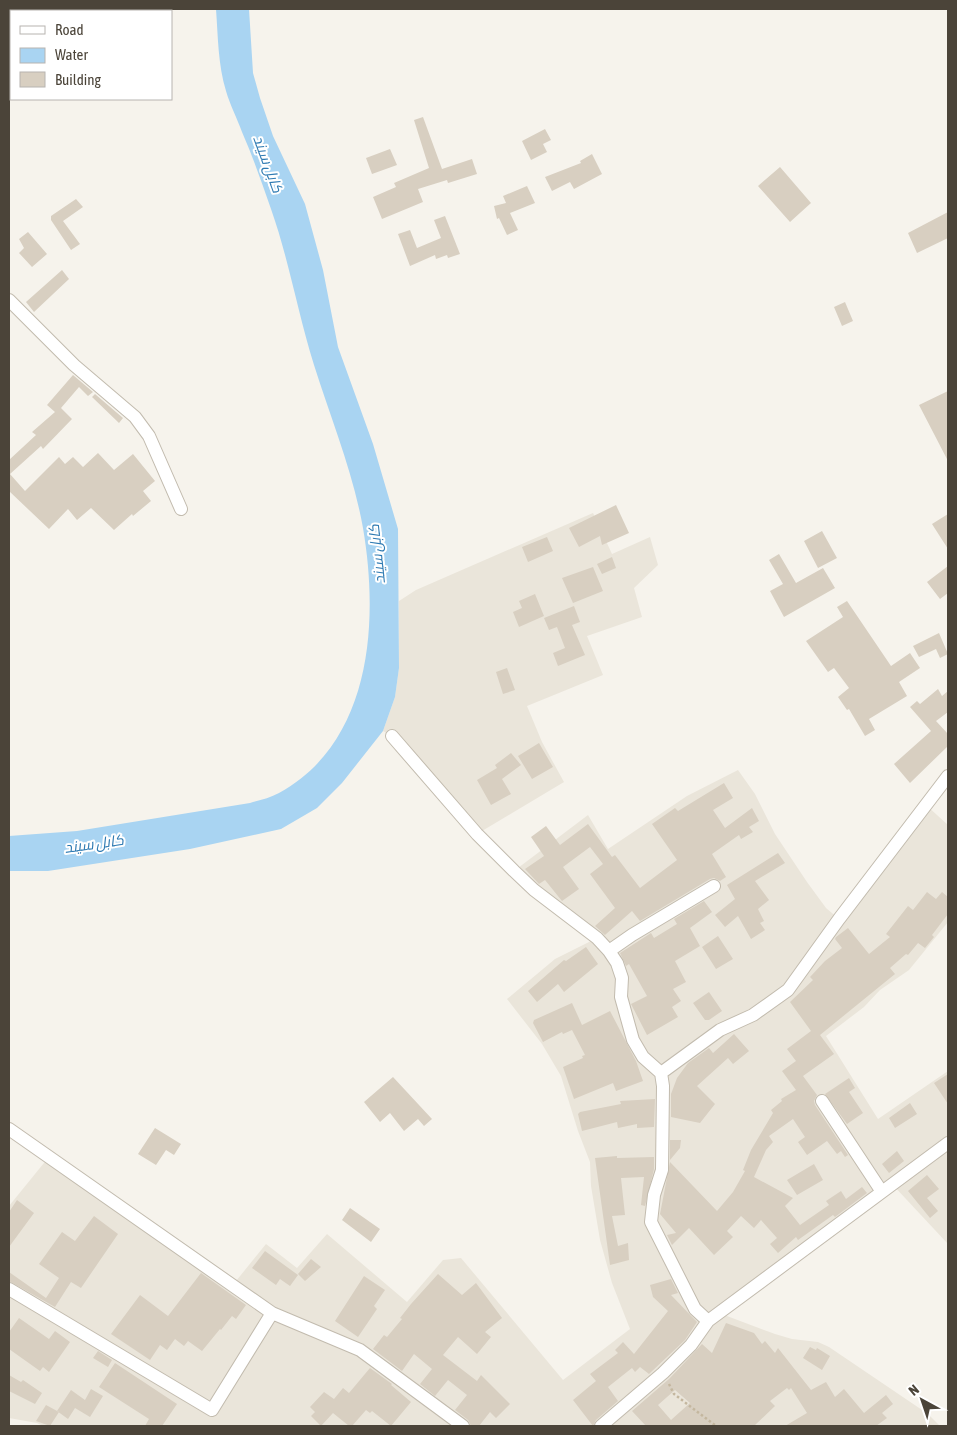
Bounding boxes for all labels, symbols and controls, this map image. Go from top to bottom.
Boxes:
legend [10,10,172,100]
text: Road [55,21,84,38]
text: Water [55,46,88,63]
text: Building [55,71,101,88]
water label: کابل سيند [249,133,287,196]
water label: کابل سيند [365,523,389,585]
water label: کابل سيند [63,831,125,857]
north arrow [897,1375,947,1425]
text: N [905,1381,922,1399]

